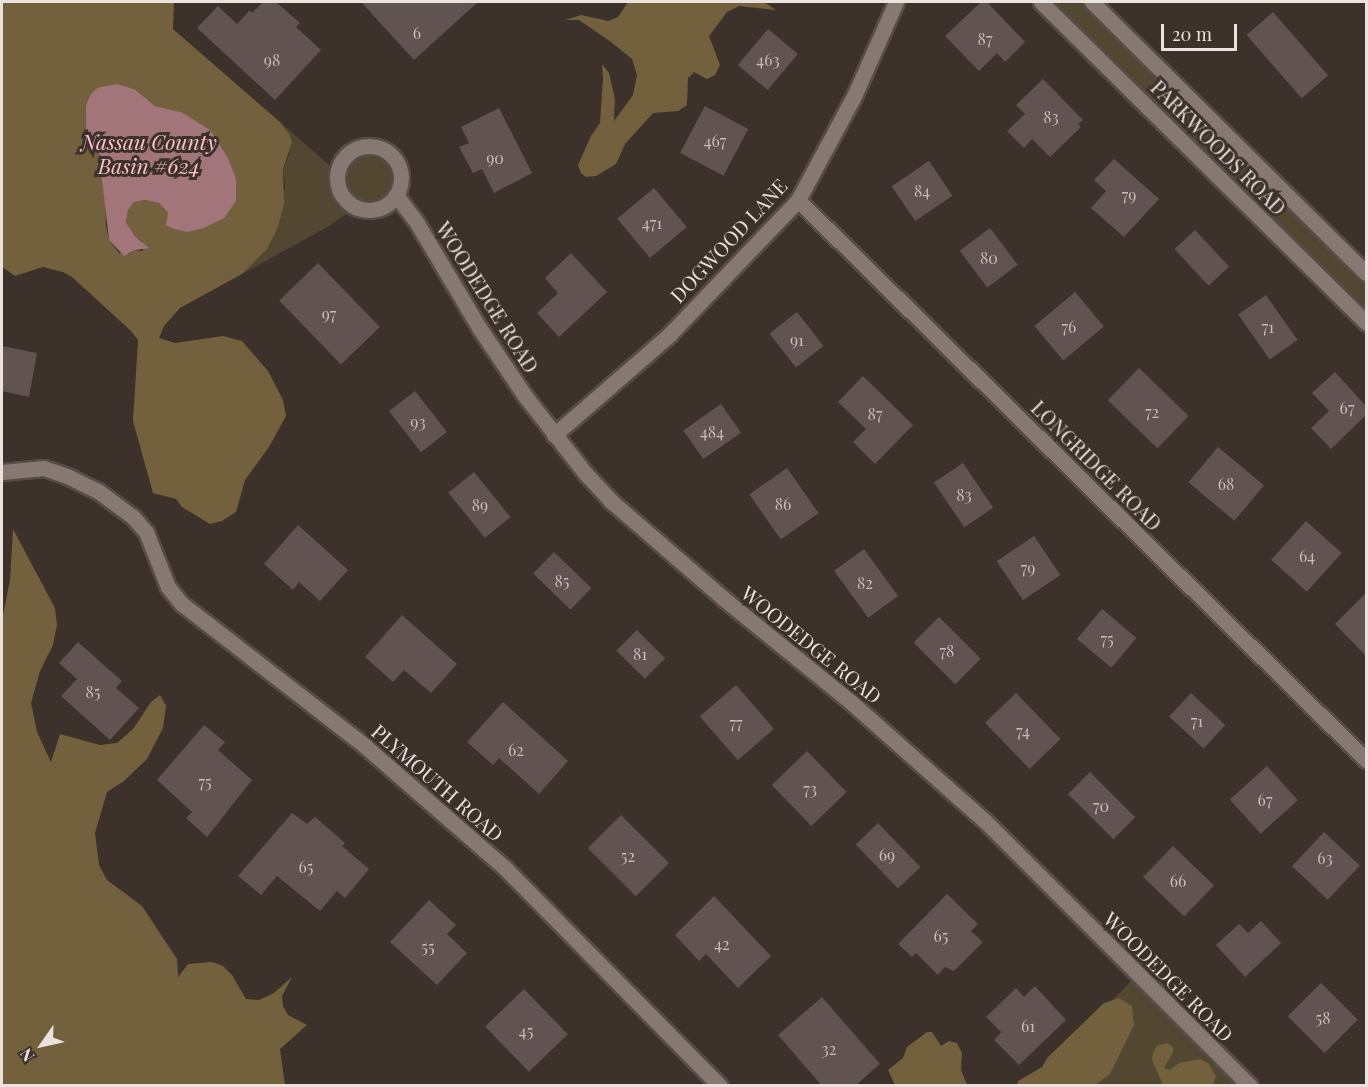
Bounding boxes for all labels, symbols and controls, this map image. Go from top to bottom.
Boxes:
scale bar [1164,12,1240,50]
text: 20 m [1172,22,1212,46]
house number: 6 [413,23,421,43]
house number: 87 [978,29,992,49]
house number: 98 [264,50,280,70]
house number: 463 [756,50,780,70]
street label: PARKWOODS ROAD [1147,75,1291,219]
house number: 83 [1043,107,1059,127]
water label: Nassau County Basin #624 [81,128,217,178]
house number: 467 [704,131,726,151]
house number: 90 [486,148,504,168]
street label: DOGWOOD LANE [665,173,791,307]
house number: 84 [914,181,930,201]
house number: 79 [1122,185,1136,205]
house number: 471 [642,213,662,233]
street label: WOODEDGE ROAD [432,217,544,377]
house number: 80 [980,248,998,268]
house number: 97 [322,304,336,324]
house number: 76 [1062,317,1076,337]
house number: 71 [1262,317,1274,337]
house number: 91 [790,330,804,350]
street label: LONGRIDGE ROAD [1027,395,1167,535]
house number: 67 [1340,398,1354,418]
house number: 72 [1145,402,1159,422]
house number: 87 [868,404,882,424]
house number: 93 [410,412,426,432]
house number: 484 [700,422,724,442]
house number: 68 [1218,474,1234,494]
house number: 83 [956,485,972,505]
house number: 86 [775,494,791,514]
house number: 89 [472,495,488,515]
house number: 64 [1299,546,1315,566]
house number: 79 [1021,558,1035,578]
house number: 85 [555,571,569,591]
house number: 82 [857,573,873,593]
street label: WOODEDGE ROAD [737,580,887,708]
house number: 75 [1100,629,1114,649]
house number: 78 [940,641,954,661]
house number: 81 [633,644,647,664]
house number: 85 [86,682,100,702]
house number: 71 [1191,711,1203,731]
house number: 77 [730,713,742,733]
street label: PLYMOUTH ROAD [367,718,509,846]
house number: 74 [1016,721,1030,741]
house number: 62 [508,740,524,760]
house number: 75 [198,772,212,792]
house number: 73 [803,779,817,799]
house number: 67 [1258,790,1272,810]
house number: 70 [1093,796,1109,816]
house number: 69 [879,845,895,865]
house number: 52 [621,846,635,866]
house number: 63 [1317,848,1333,868]
house number: 65 [299,857,313,877]
house number: 66 [1170,871,1186,891]
street label: WOODEDGE ROAD [1099,906,1239,1046]
house number: 65 [934,926,948,946]
house number: 42 [714,934,730,954]
house number: 55 [421,937,435,957]
house number: 58 [1316,1008,1330,1028]
north arrow [12,1015,72,1075]
house number: 61 [1021,1016,1035,1036]
house number: 45 [519,1021,533,1041]
house number: 32 [822,1039,836,1059]
text: N [15,1045,39,1066]

